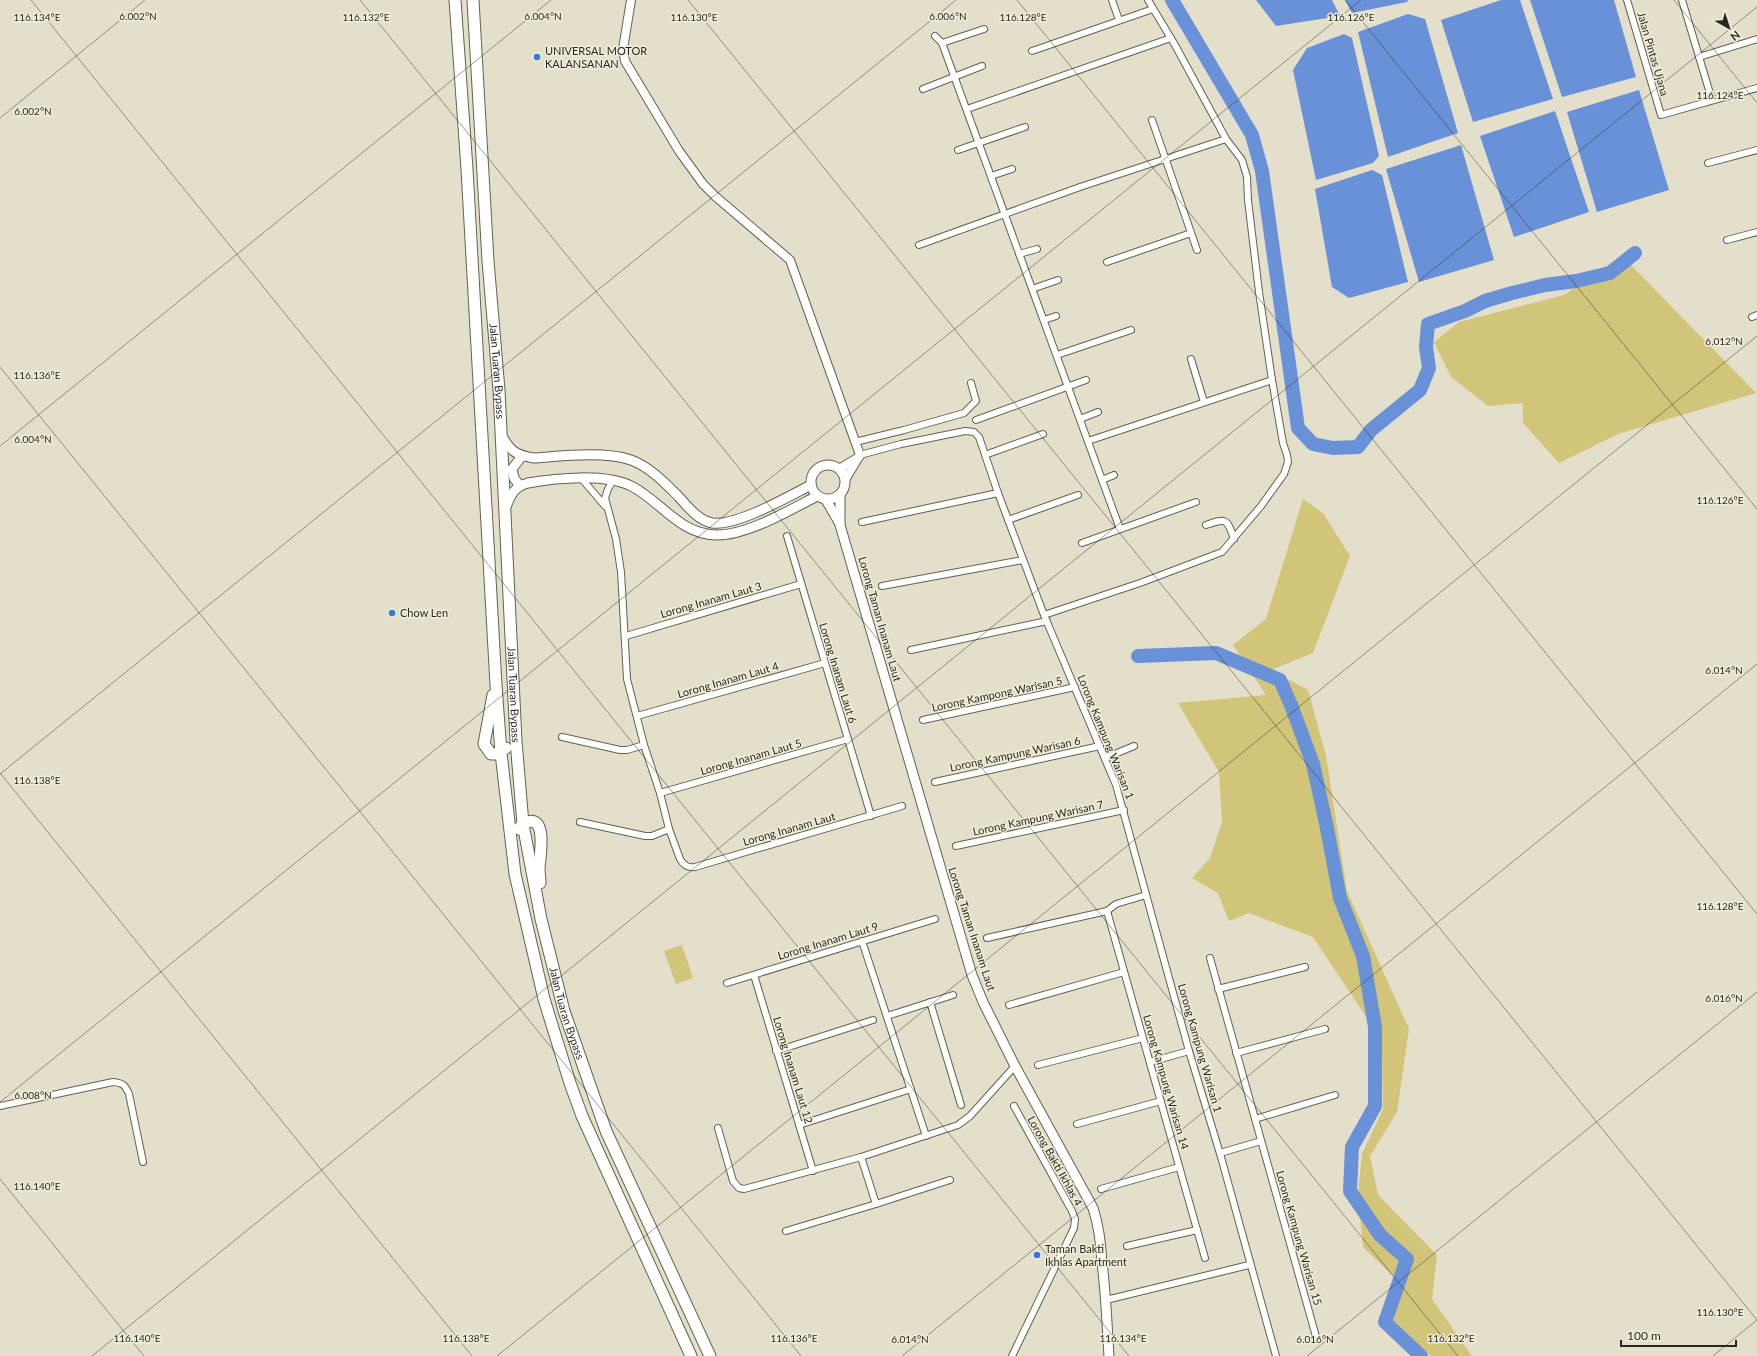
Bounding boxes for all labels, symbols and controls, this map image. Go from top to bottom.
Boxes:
north arrow [1709,8,1749,48]
text: 6.002°N [119,10,157,22]
text: 6.004°N [524,10,562,22]
text: 6.006°N [929,10,967,22]
street label: Jalan Pintas Ujana [1635,10,1672,97]
text: 116.134°E [13,11,61,23]
text: 116.132°E [342,11,390,23]
text: 116.130°E [670,11,718,23]
text: 116.128°E [999,11,1047,23]
text: 116.126°E [1327,11,1375,23]
text: N [1728,28,1743,44]
place label: UNIVERSAL MOTOR KALANSANAN [545,44,647,70]
marker: UNIVERSAL MOTOR KALANSANAN [532,52,542,62]
text: 116.124°E [1696,89,1744,101]
text: 6.002°N [14,105,52,117]
street label: Jalan Tuaran Bypass [487,323,507,419]
text: 6.012°N [1705,335,1743,347]
text: 116.136°E [13,369,61,381]
text: 6.004°N [14,433,52,445]
text: 116.126°E [1696,494,1744,506]
street label: Lorong Taman Inanam Laut [856,555,905,683]
street label: Lorong Inanam Laut 3 [659,579,763,620]
place label: Chow Len [400,606,448,619]
marker: Chow Len [387,608,397,618]
street label: Lorong Inanam Laut 6 [817,621,860,725]
street label: Jalan Tuaran Bypass [505,647,523,743]
street label: Lorong Inanam Laut 4 [676,659,781,700]
text: 6.014°N [1705,664,1743,676]
street label: Lorong Kampong Warisan 5 [930,673,1063,714]
street label: Lorong Kampung Warisan 1 [1075,673,1137,801]
street label: Lorong Kampung Warisan 6 [948,733,1081,774]
street label: Lorong Inanam Laut 5 [699,736,803,777]
text: 116.138°E [13,774,61,786]
street label: Lorong Kampung Warisan 7 [971,797,1104,838]
street label: Lorong Inanam Laut [741,809,837,848]
street label: Lorong Taman Inanam Laut [946,865,999,992]
text: 116.128°E [1696,900,1744,912]
street label: Lorong Inanam Laut 9 [776,919,880,962]
street label: Jalan Tuaran Bypass [547,966,587,1061]
street label: Lorong Kampung Warisan 1 [1176,982,1225,1114]
text: 6.016°N [1705,992,1743,1004]
street label: Lorong Kampung Warisan 14 [1141,1013,1192,1151]
street label: Lorong Inanam Laut 12 [771,1015,816,1125]
text: 6.008°N [14,1089,52,1101]
street label: Lorong Bakti Ikhlas 4 [1025,1114,1086,1208]
street label: Lorong Kampung Warisan 15 [1274,1169,1325,1307]
text: 116.140°E [13,1180,61,1192]
place label: Taman Bakti Ikhlas Apartment [1045,1242,1127,1268]
marker: Taman Bakti Ikhlas Apartment [1032,1250,1042,1260]
text: 116.130°E [1696,1306,1744,1318]
scale bar [1621,1322,1736,1348]
text: 100 m [1627,1328,1661,1343]
text: 116.140°E [113,1332,161,1344]
text: 116.138°E [442,1332,490,1344]
text: 116.136°E [770,1332,818,1344]
text: 116.134°E [1099,1332,1147,1344]
text: 116.132°E [1427,1332,1475,1344]
text: 6.014°N [891,1333,929,1345]
text: 6.016°N [1296,1333,1334,1345]

